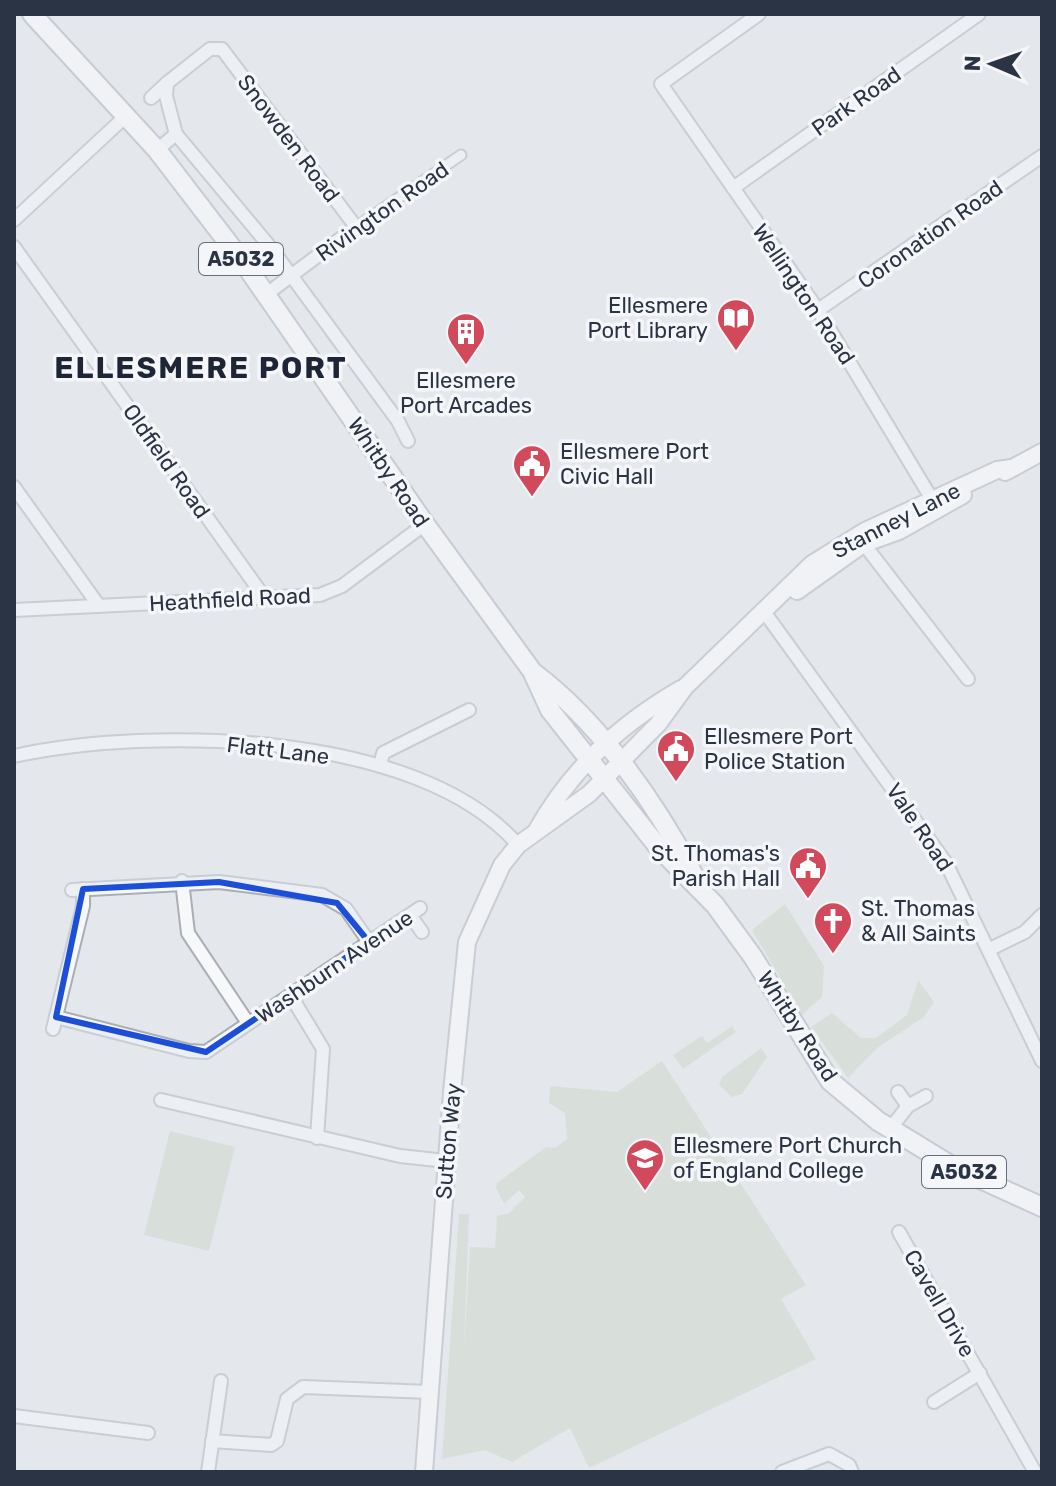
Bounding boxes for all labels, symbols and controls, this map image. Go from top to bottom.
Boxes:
north arrow [952,24,1032,104]
text: N [959,55,986,72]
street label: Park Road [806,61,906,142]
street label: Snowden Road [232,69,345,208]
street label: Rivington Road [311,156,454,267]
street label: Coronation Road [853,174,1008,294]
street label: Wellington Road [747,219,861,370]
road number: A5032 [199,243,283,275]
place label: Ellesmere Port Library [587,292,708,344]
library icon: Ellesmere Port Library [715,297,757,352]
building icon: Ellesmere Port Arcades [445,311,487,366]
district label: ELLESMERE PORT [54,350,348,386]
place label: Ellesmere Port Arcades [400,367,532,419]
street label: Oldfield Road [117,399,216,524]
street label: Whitby Road [342,412,435,532]
place label: Ellesmere Port Civic Hall [560,438,709,490]
public building icon: Ellesmere Port Civic Hall [511,443,553,498]
street label: Stanney Lane [828,477,965,564]
street label: Heathfield Road [148,582,312,617]
place label: Ellesmere Port Police Station [704,723,853,775]
public building icon: Ellesmere Port Police Station [655,728,697,783]
street label: Flatt Lane [225,731,331,770]
street label: Vale Road [880,778,959,876]
place label: St. Thomas's Parish Hall [651,840,780,892]
public building icon: St. Thomas's Parish Hall [787,845,829,900]
place label: St. Thomas & All Saints [861,895,976,947]
church icon: St. Thomas & All Saints [812,900,854,955]
street label: Washburn Avenue [251,904,418,1029]
street label: Whitby Road [752,966,843,1087]
street label: Sutton Way [430,1082,467,1200]
place label: Ellesmere Port Church of England College [673,1132,902,1184]
school or university icon: Ellesmere Port Church of England College [624,1137,666,1192]
road number: A5032 [922,1156,1006,1188]
street label: Cavell Drive [898,1245,981,1362]

